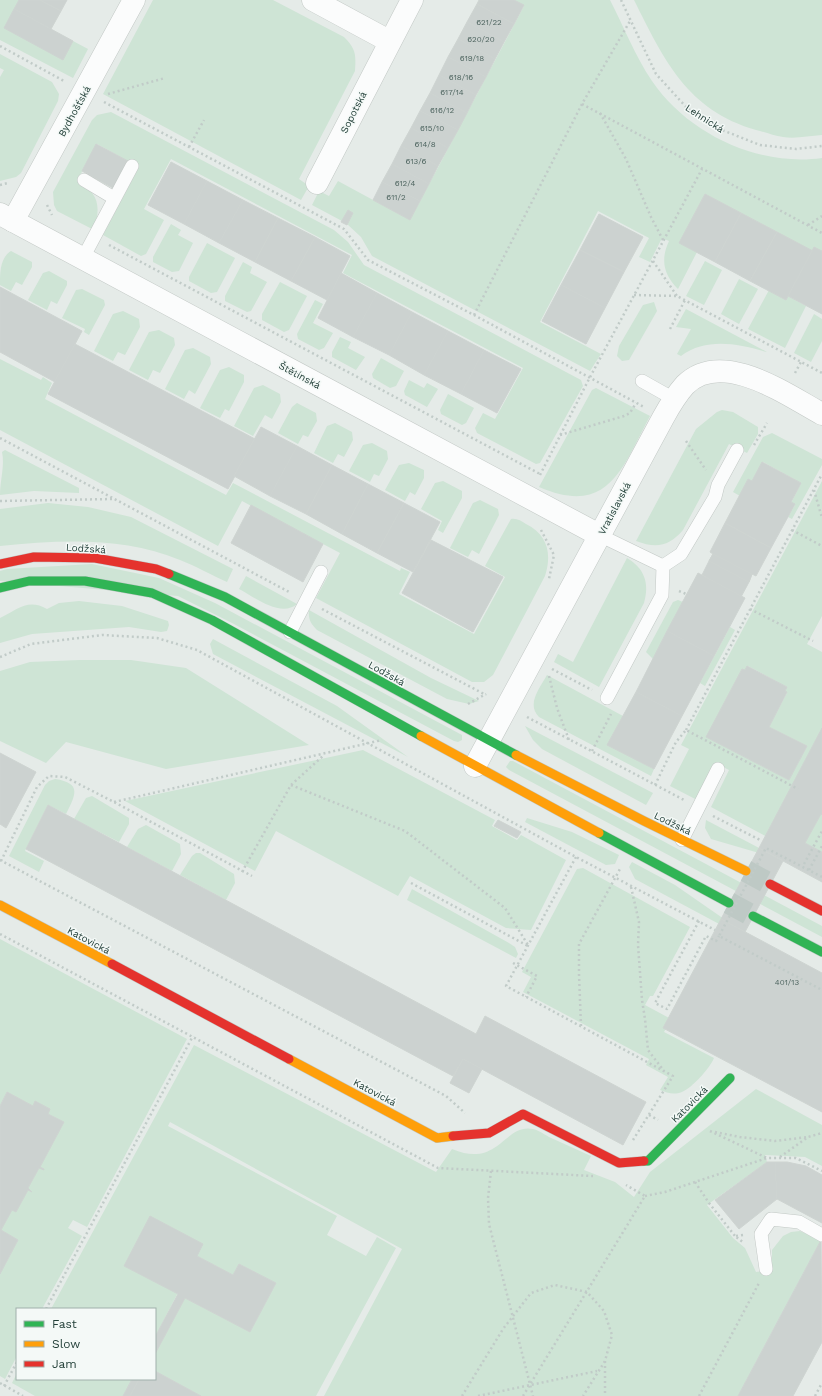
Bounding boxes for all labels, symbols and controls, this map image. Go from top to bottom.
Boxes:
house number: 621/22 [476,18,502,27]
house number: 620/20 [467,35,495,44]
house number: 619/18 [460,54,484,63]
house number: 618/16 [449,73,473,82]
street label: Bydhošťská [56,84,93,138]
house number: 617/14 [440,88,464,97]
street label: Sopotská [338,89,369,135]
street label: Lehnická [683,102,726,135]
house number: 616/12 [430,106,454,115]
house number: 615/10 [420,124,444,133]
house number: 614/8 [414,140,436,149]
house number: 613/6 [406,157,427,166]
house number: 612/4 [395,179,415,188]
house number: 611/2 [386,193,406,202]
street label: Štětínská [277,360,323,391]
street label: Vratislavská [596,480,633,536]
street label: Lodžská [66,542,107,555]
street label: Lodžská [367,659,407,688]
street label: Lodžská [652,810,693,837]
street label: Katovická [66,925,112,956]
house number: 401/13 [775,978,799,987]
street label: Katovická [352,1077,398,1108]
street label: Katovická [669,1084,710,1125]
legend [16,1308,156,1380]
text: Fast [52,1317,77,1331]
text: Slow [52,1337,80,1351]
text: Jam [52,1357,77,1371]

